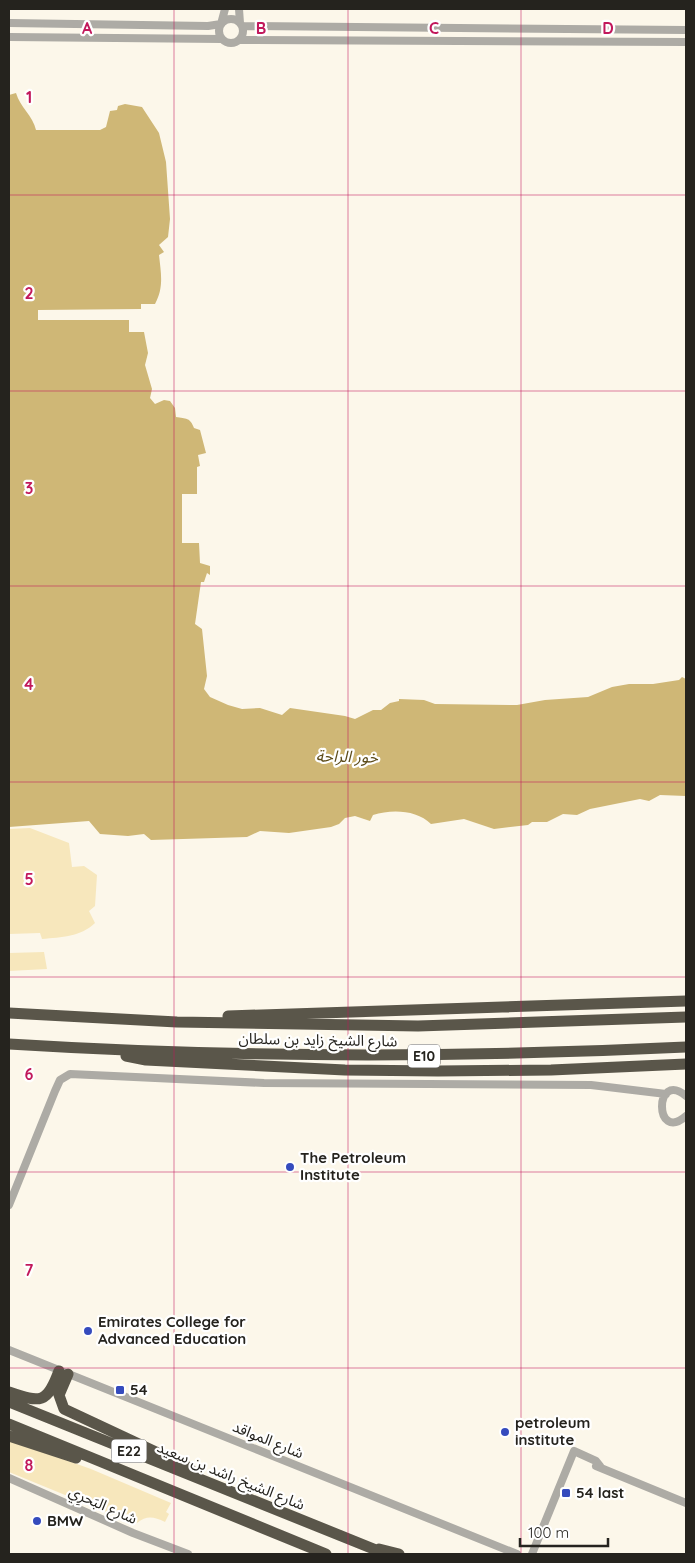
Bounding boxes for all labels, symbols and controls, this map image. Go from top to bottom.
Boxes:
text: A [82,18,93,38]
text: B [256,18,266,38]
text: C [429,18,439,38]
text: D [602,18,614,38]
text: 1 [26,87,32,107]
text: 2 [24,283,34,303]
text: 3 [25,478,33,498]
text: 4 [24,674,34,694]
water label: خور الراحة [316,745,379,767]
text: 5 [24,869,34,889]
street label: شارع الشيخ زايد بن سلطان [238,1029,398,1053]
road number: E10 [408,1044,440,1068]
text: 6 [25,1064,34,1084]
place label: The Petroleum Institute [300,1148,406,1184]
marker: The Petroleum Institute [284,1161,296,1173]
text: 7 [25,1260,34,1280]
place label: Emirates College for Advanced Education [98,1312,246,1348]
marker: Emirates College for Advanced Education [82,1325,94,1337]
place label: 54 [130,1380,148,1399]
marker: 54 [114,1384,126,1396]
place label: petroleum institute [515,1413,590,1449]
street label: شارع المواقد [229,1417,307,1465]
marker: petroleum institute [499,1426,511,1438]
street label: شارع الشيخ راشد بن سعيد [153,1437,308,1517]
road number: E22 [112,1440,146,1462]
text: 8 [25,1455,34,1475]
street label: شارع البَحرِي [65,1481,141,1531]
place label: 54 last [576,1483,625,1502]
marker: 54 last [560,1487,572,1499]
place label: BMW [47,1511,83,1530]
marker: BMW [31,1515,43,1527]
scale bar [520,1516,608,1548]
text: 100 m [528,1523,569,1542]

